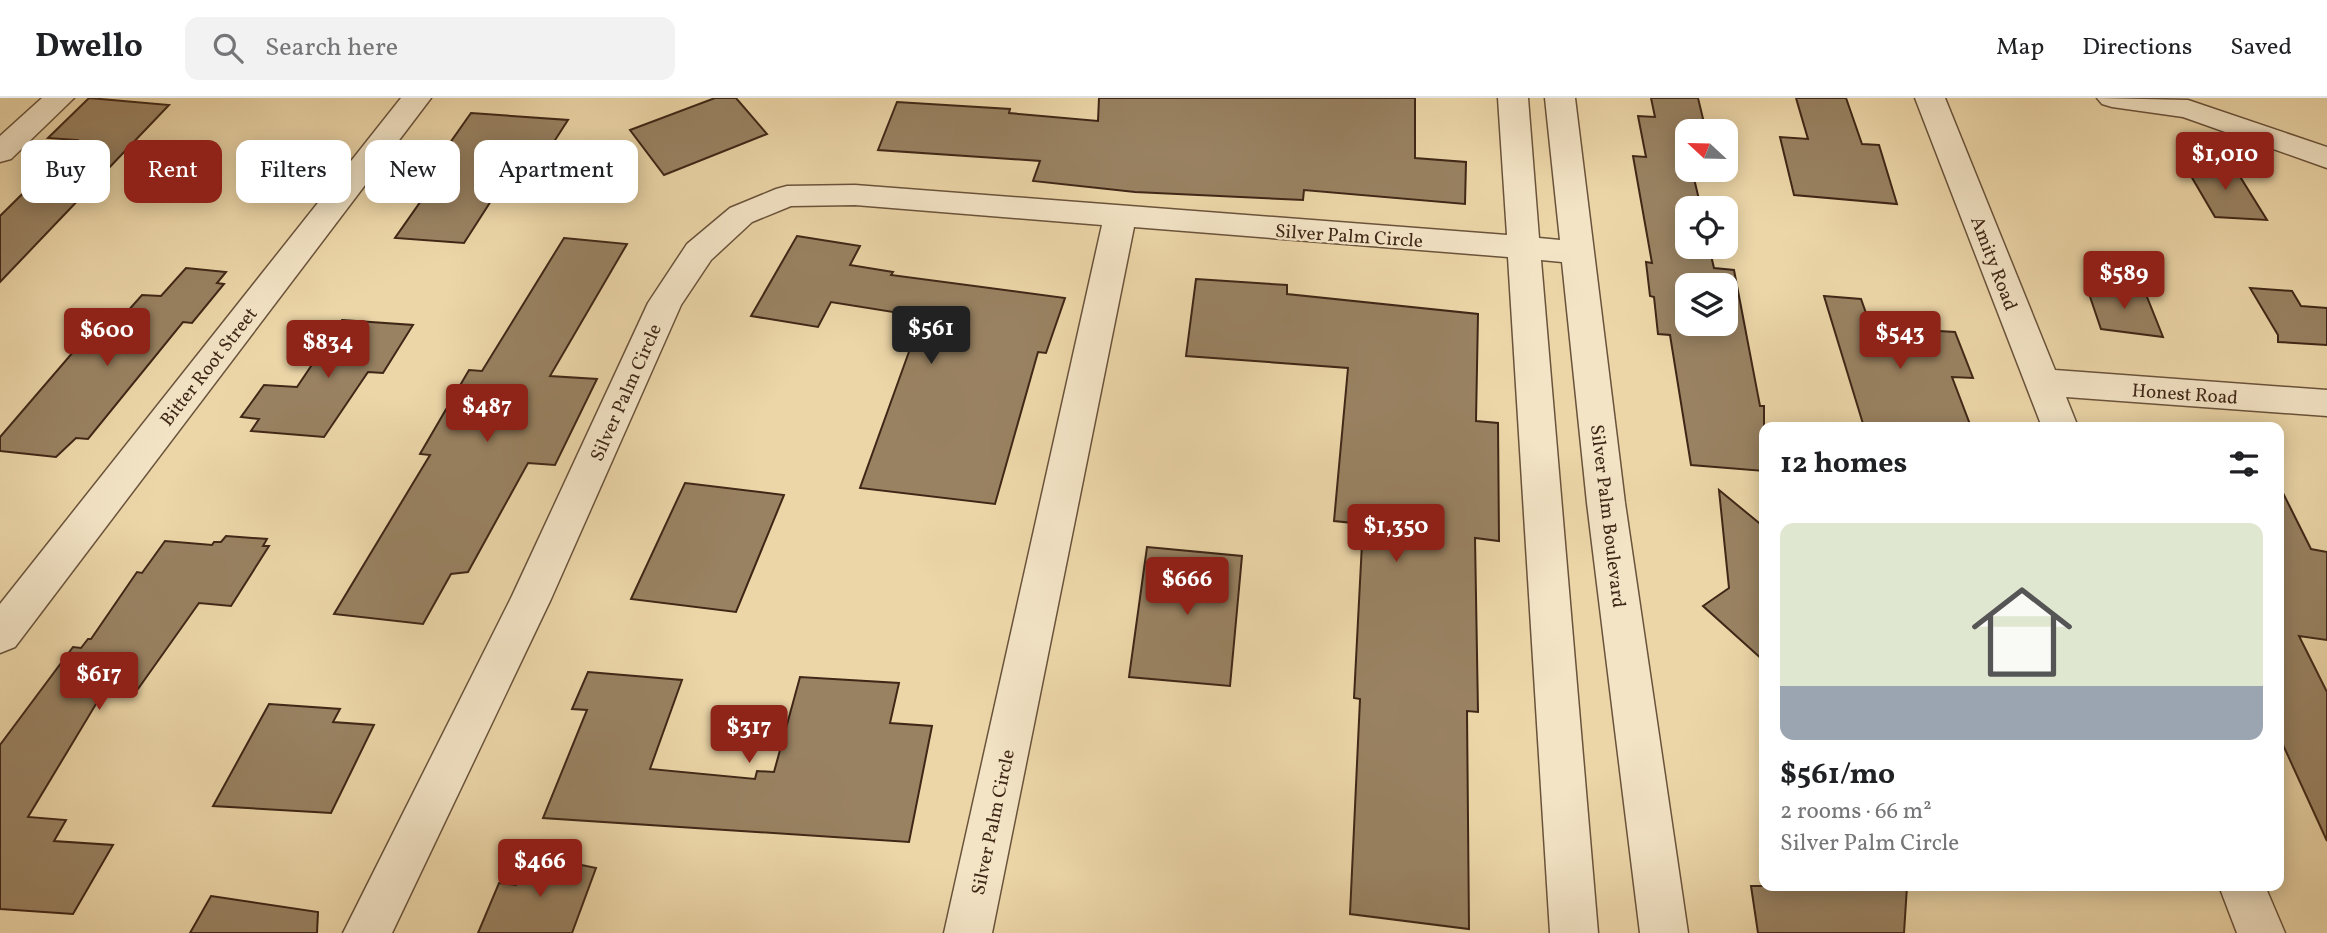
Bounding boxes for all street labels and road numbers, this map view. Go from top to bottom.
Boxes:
street label: Amity Road [1963,213,2023,315]
street label: Silver Palm Circle [1274,219,1424,255]
street label: Bitter Root Street [155,302,264,432]
street label: Silver Palm Circle [585,320,669,466]
street label: Honest Road [2131,378,2239,412]
street label: Silver Palm Boulevard [1583,423,1631,609]
street label: Silver Palm Circle [966,747,1022,898]

